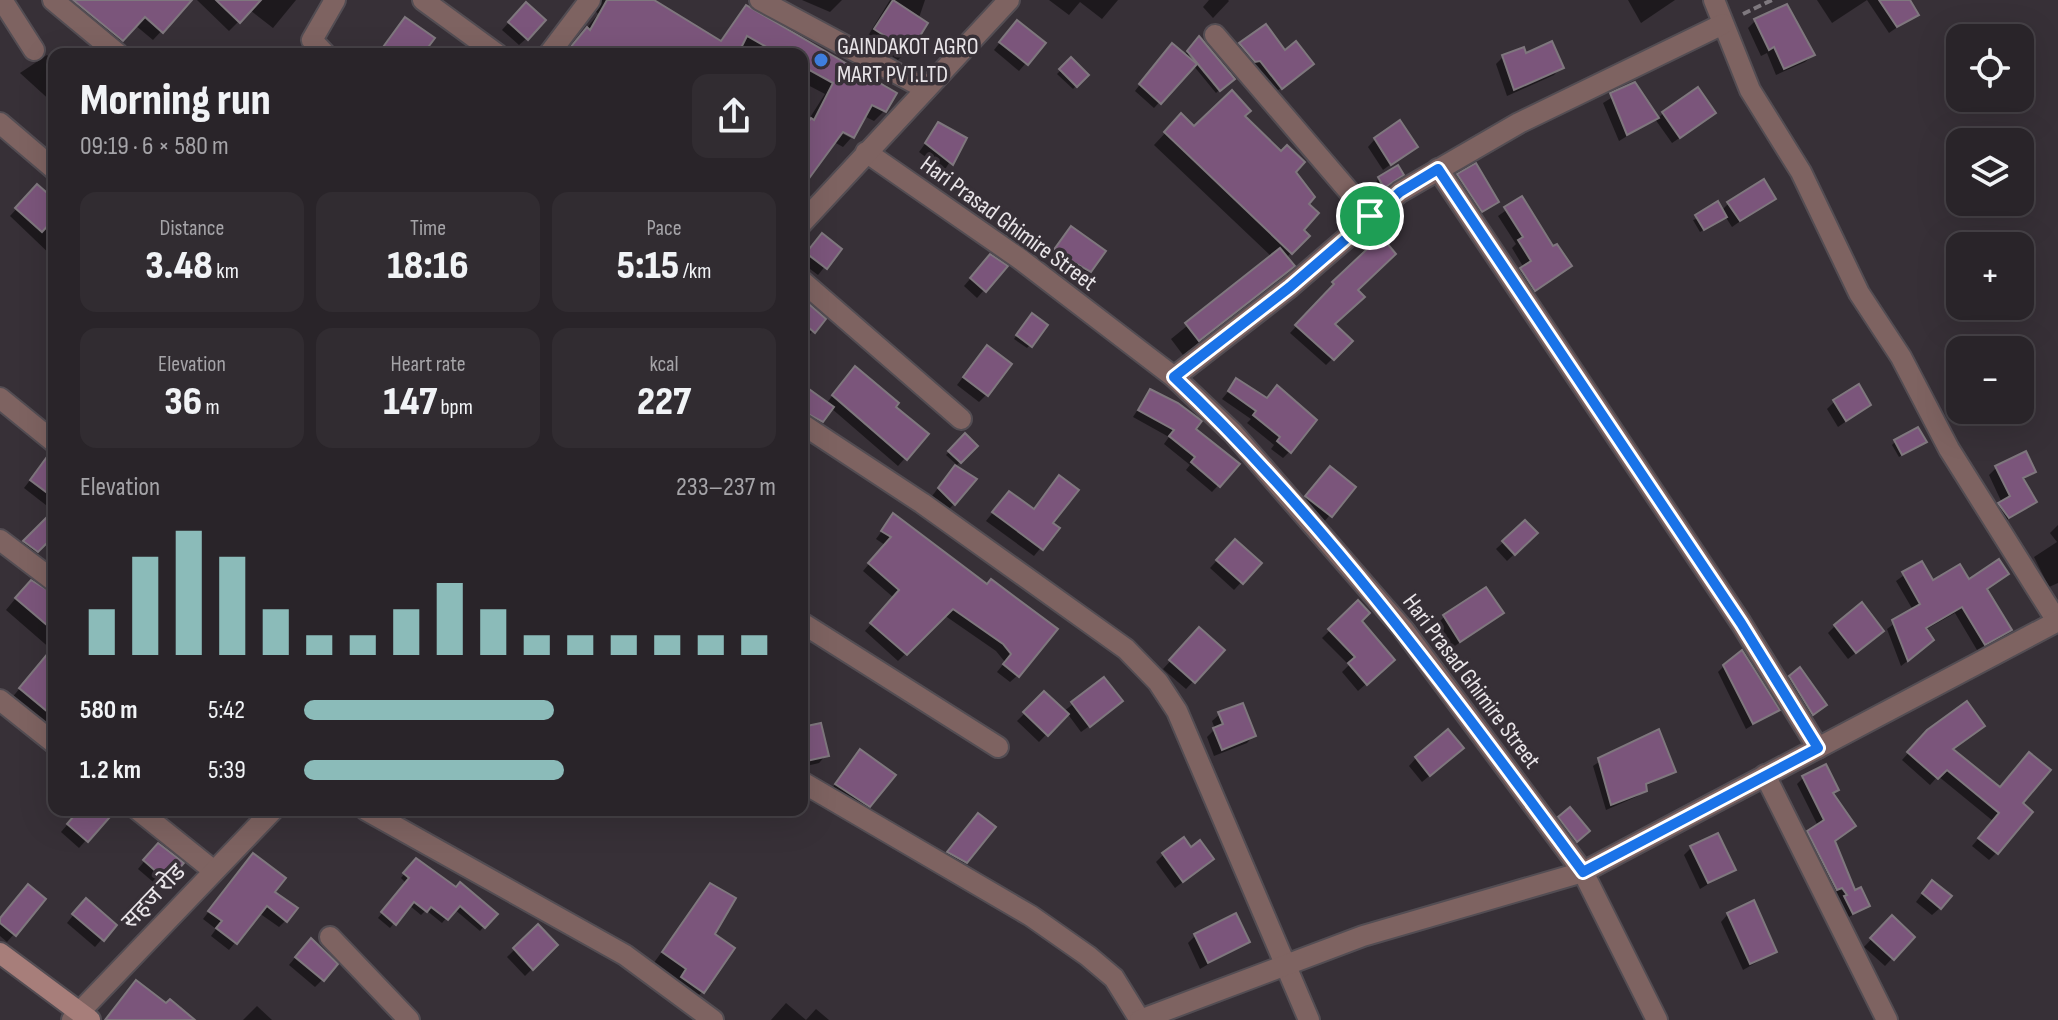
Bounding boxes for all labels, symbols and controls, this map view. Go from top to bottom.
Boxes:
map controls [1946,24,2034,424]
button: locate [1946,24,2034,112]
place label: GAINDAKOT AGRO MART PVT.LTD [837,32,979,89]
marker: GAINDAKOT AGRO MART PVT.LTD [812,51,830,69]
text: Morning run [80,74,271,127]
button: share [692,74,776,158]
button: layers [1946,128,2034,216]
text: 09:19 · 6 × 580 m [80,131,229,162]
street label: Hari Prasad Ghimire Street [915,150,1103,297]
pin [1336,182,1404,250]
icon: arrive [1348,194,1392,238]
text: Distance [160,215,224,242]
text: Time [410,215,446,242]
text: Pace [646,215,682,242]
button: + [1946,232,2034,320]
text: 3.48 [145,242,213,290]
text: 18:16 [387,242,469,290]
text: 5:15 [617,242,679,290]
text: km [213,258,239,285]
text: /km [679,258,711,285]
button: − [1946,336,2034,424]
text: Elevation [158,351,226,378]
text: Heart rate [390,351,466,378]
text: kcal [649,351,679,378]
text: 36 [164,378,202,426]
text: 147 [383,378,437,426]
text: 227 [637,378,691,426]
text: m [202,394,220,421]
text: bpm [437,394,473,421]
text: Elevation [80,472,160,503]
text: 233–237 m [676,472,776,503]
street label: Hari Prasad Ghimire Street [1396,588,1547,774]
text: 580 m [80,695,137,726]
text: 5:42 [208,695,245,726]
text: 1.2 km [80,755,141,786]
text: 5:39 [208,755,246,786]
street label: सहज रोड [115,857,192,935]

